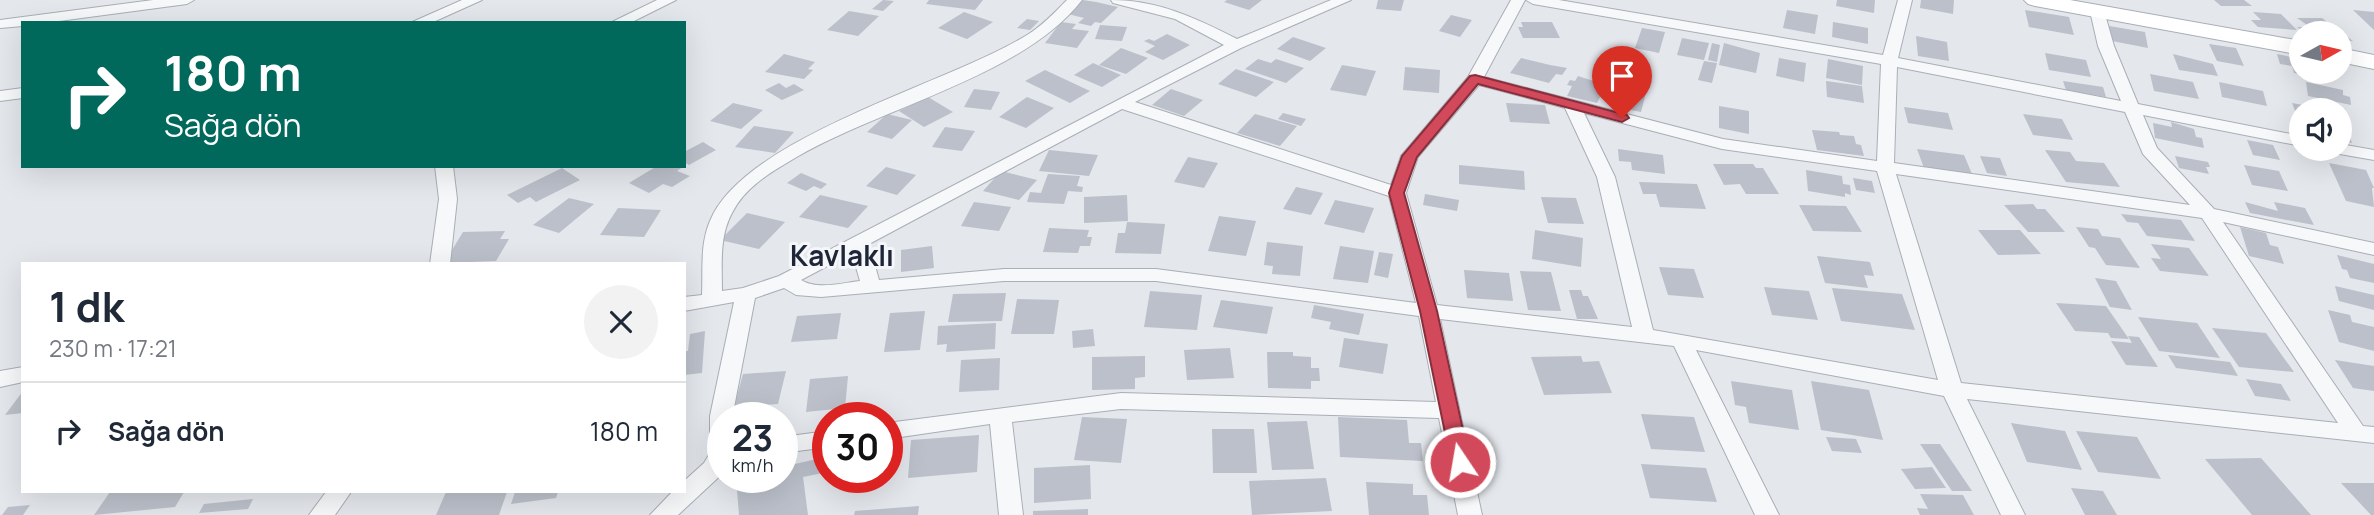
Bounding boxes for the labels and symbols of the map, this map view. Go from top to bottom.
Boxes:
north arrow [2289,21,2352,84]
pin [1592,46,1652,118]
district label: Kavlaklı [790,236,894,274]
speed limit sign: 30 [812,402,903,493]
position arrow [1423,425,1497,499]

